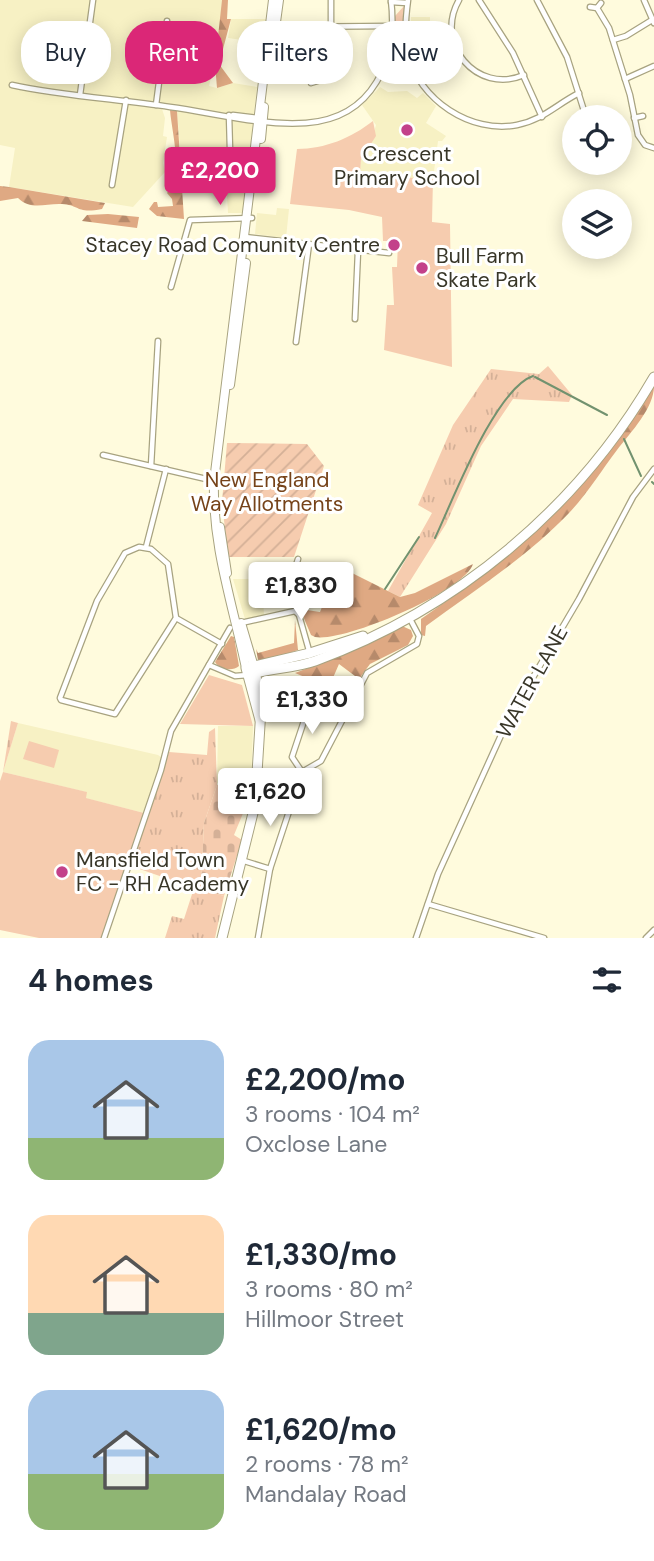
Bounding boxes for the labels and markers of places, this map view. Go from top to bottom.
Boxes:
marker: Crescent Primary School [399,122,415,138]
place label: Crescent Primary School [334,140,480,192]
pin: £2,200 [163,148,277,207]
place label: Stacey Road Comunity Centre [85,231,380,259]
marker: Stacey Road Comunity Centre [386,237,402,253]
place label: Bull Farm Skate Park [436,242,537,294]
marker: Bull Farm Skate Park [414,260,430,276]
pin: £1,830 [244,562,358,622]
pin: £1,330 [255,676,369,736]
pin: £1,620 [213,768,327,828]
place label: Mansfield Town FC - RH Academy [76,846,249,898]
marker: Mansfield Town FC - RH Academy [54,864,70,880]

